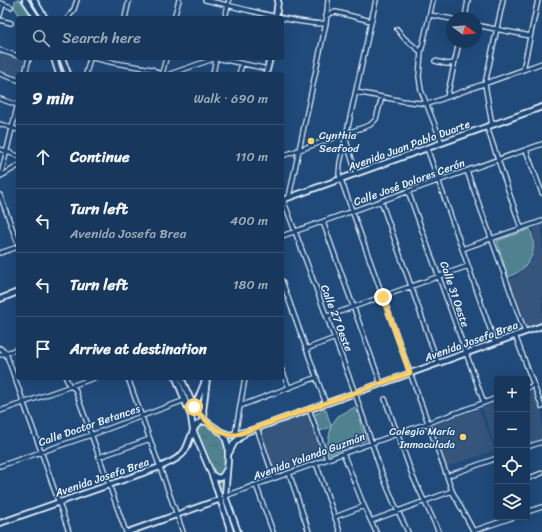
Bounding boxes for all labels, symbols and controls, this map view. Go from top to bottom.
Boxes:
north arrow [446,12,482,48]
search box [16,16,284,60]
text: Search here [62,25,141,51]
icon: search [30,27,52,49]
text: 9 min [32,83,74,113]
text: Walk · 690 m [194,87,268,110]
street label: Avenida Juan Pablo Duarte [344,114,473,177]
place label: Cynthia Seafood [319,126,360,158]
marker: Cynthia Seafood [306,136,316,146]
text: Continue [70,144,130,170]
text: 110 m [235,145,268,168]
icon: ahead [32,146,54,168]
street label: Calle José Dolores Cerón [351,153,468,211]
text: Turn left [70,196,128,222]
text: 400 m [230,209,268,232]
icon: left [32,210,54,232]
text: Avenida Josefa Brea [70,222,186,245]
street label: Calle 31 Oeste [434,259,475,330]
text: Turn left [70,272,128,298]
text: 180 m [233,273,268,296]
icon: left [32,274,54,296]
street label: Calle 27 Oeste [315,282,358,355]
route end [374,288,392,306]
street label: Avenida Josefa Brea [421,316,521,368]
text: Arrive at destination [70,336,207,362]
icon: arrive [32,338,54,360]
map controls [494,376,530,520]
button: + [494,376,530,412]
route start [185,398,203,416]
street label: Calle Doctor Betances [36,399,143,452]
button: − [494,412,530,448]
place label: Colegio María Inmaculada [389,422,455,454]
street label: Avenida Yolanda Guzmán [249,427,368,486]
marker: Colegio María Inmaculada [458,432,468,442]
button: locate [494,448,530,484]
street label: Avenida Josefa Brea [52,452,152,503]
button: layers [494,484,530,520]

